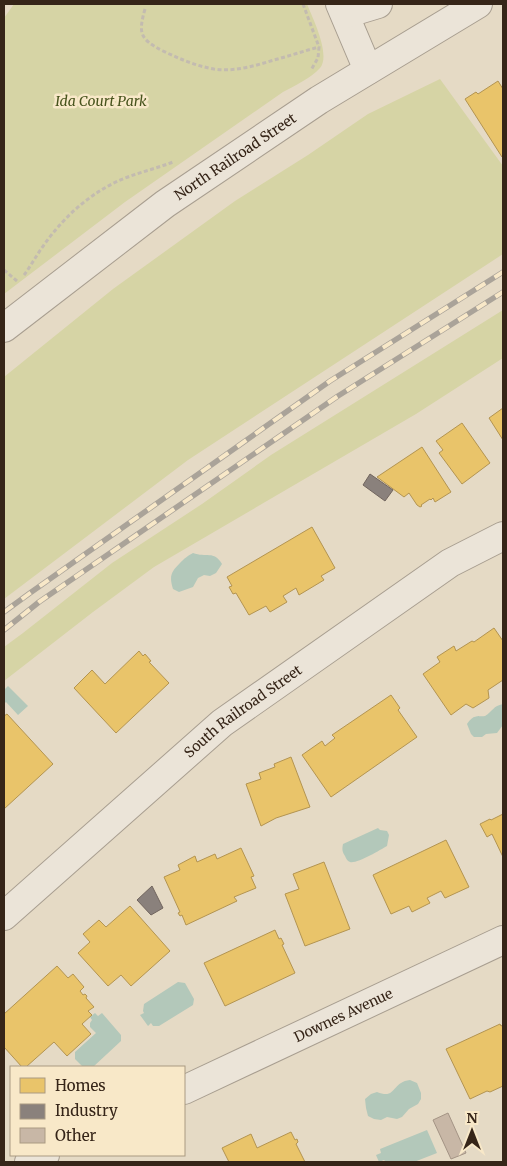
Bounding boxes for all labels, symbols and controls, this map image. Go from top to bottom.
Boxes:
park label: Ida Court Park [55,92,147,110]
street label: North Railroad Street [171,109,300,204]
street label: South Railroad Street [180,660,306,761]
street label: Downes Avenue [291,984,396,1046]
legend [10,1066,185,1156]
text: Homes [55,1076,106,1095]
text: Industry [55,1101,118,1120]
north arrow [447,1106,497,1156]
text: N [466,1109,478,1127]
text: Other [55,1126,97,1145]

